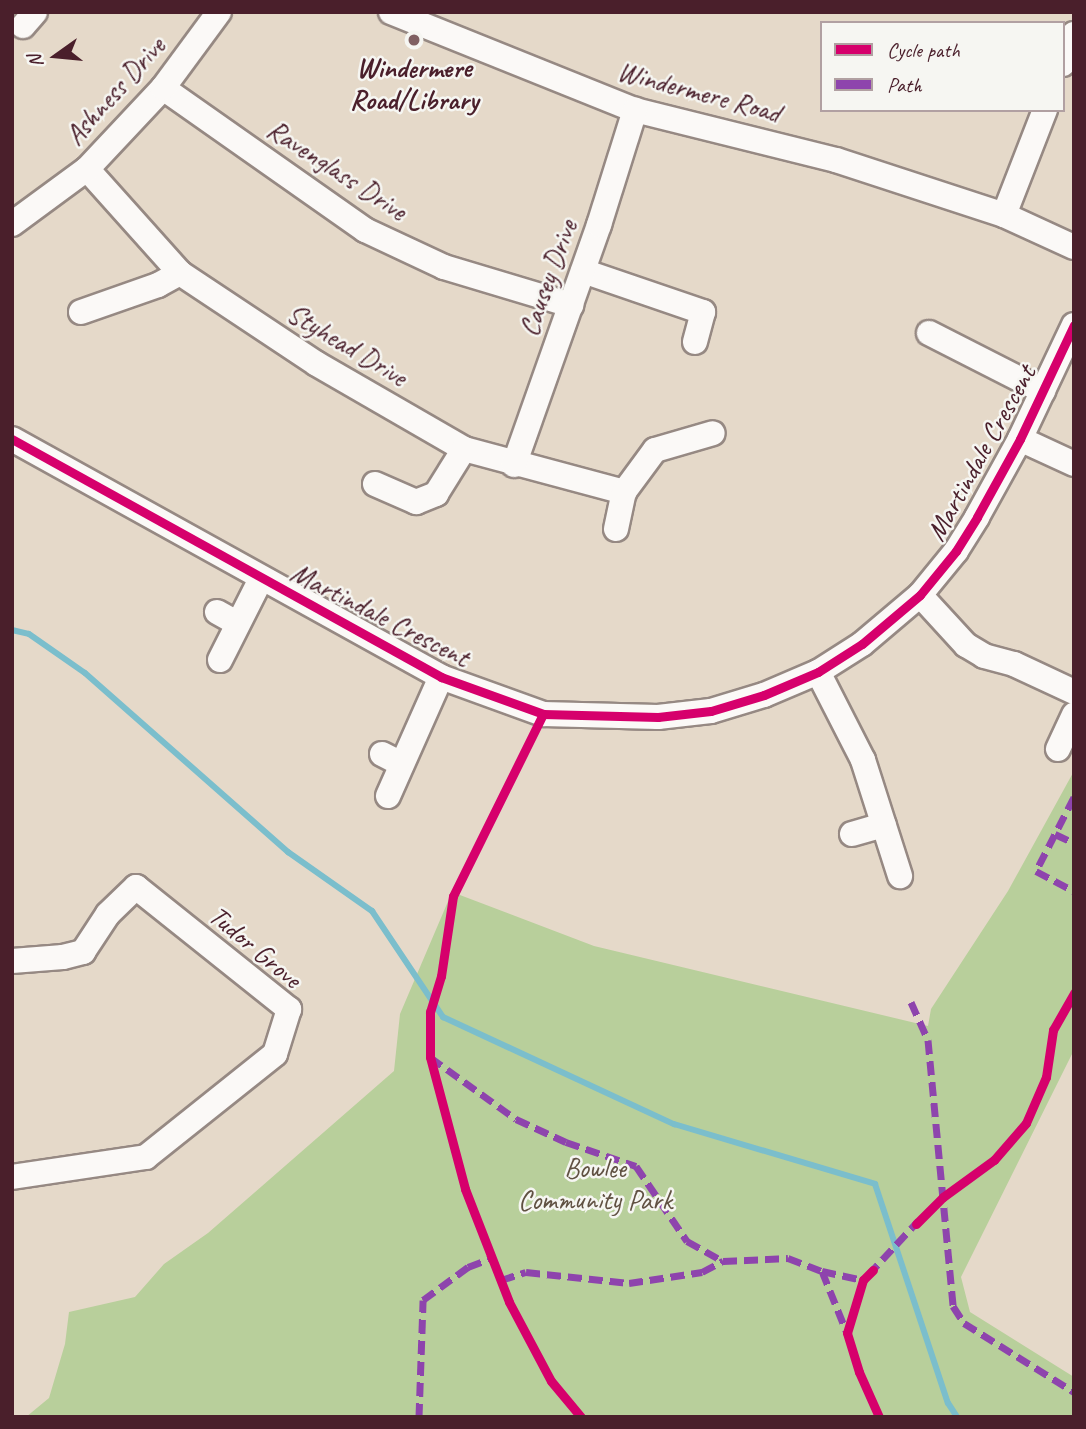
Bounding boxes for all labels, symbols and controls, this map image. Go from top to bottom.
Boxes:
north arrow [21,21,91,91]
legend [820,21,1065,112]
street label: Ashness Drive [58,30,172,152]
marker: Windermere Road/Library [406,32,422,48]
text: Cycle path [887,37,960,63]
place label: Windermere Road/Library [350,51,478,117]
text: N [23,53,49,70]
street label: Windermere Road [614,54,784,130]
text: Path [887,72,922,98]
street label: Ravenglass Drive [261,112,413,228]
street label: Causey Drive [512,215,584,341]
street label: Styhead Drive [281,296,413,394]
street label: Martindale Crescent [919,359,1043,547]
street label: Martindale Crescent [285,556,475,674]
street label: Tudor Grove [202,899,308,995]
park label: Bowlee Community Park [518,1151,672,1217]

